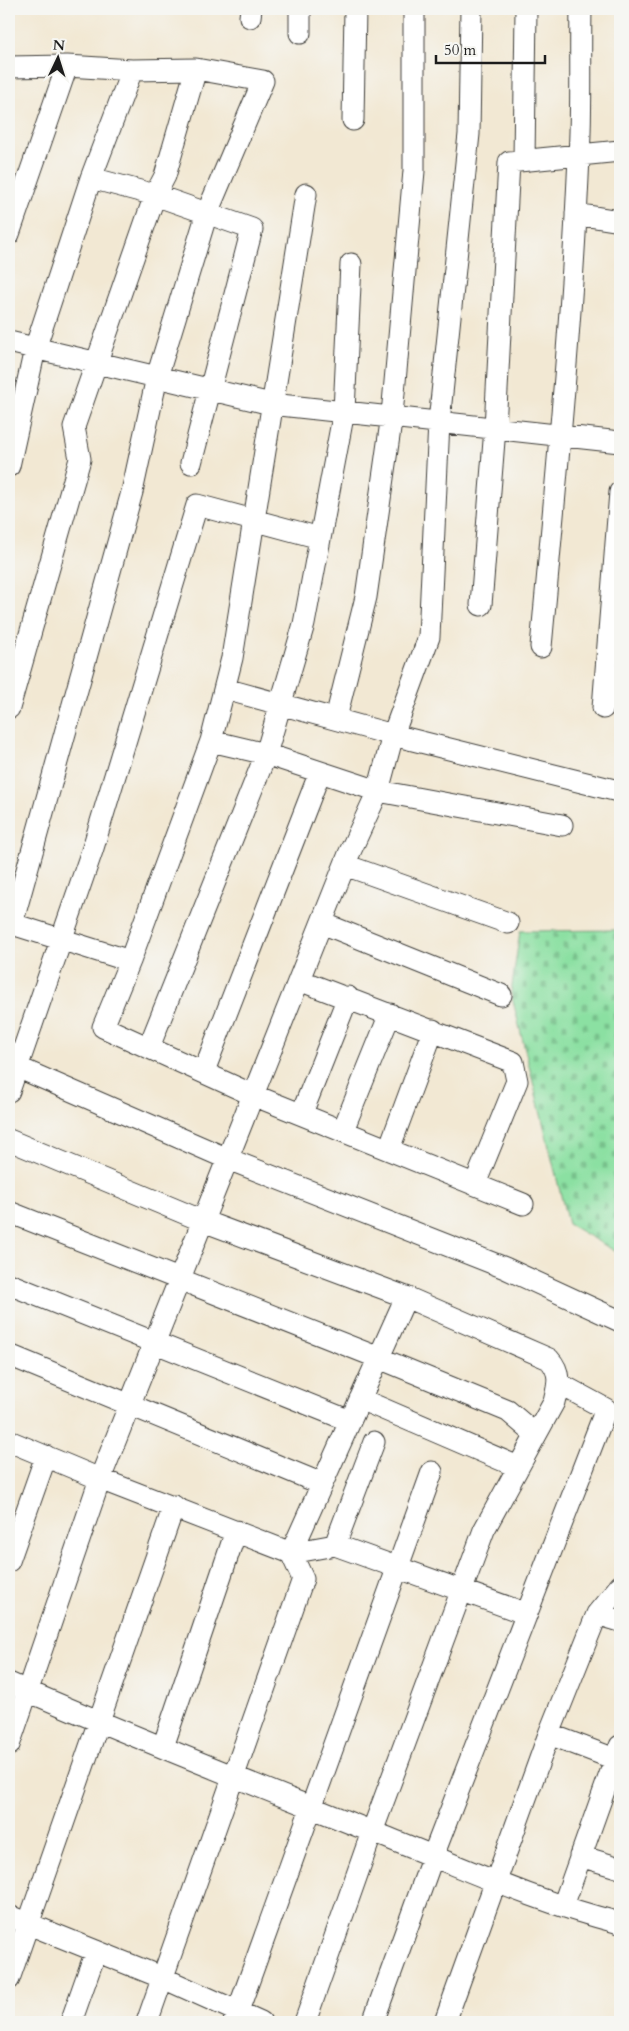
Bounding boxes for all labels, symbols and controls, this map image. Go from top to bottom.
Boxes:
north arrow [32,32,82,82]
scale bar [436,32,545,64]
text: N [52,36,66,55]
text: 50 m [444,40,476,60]

